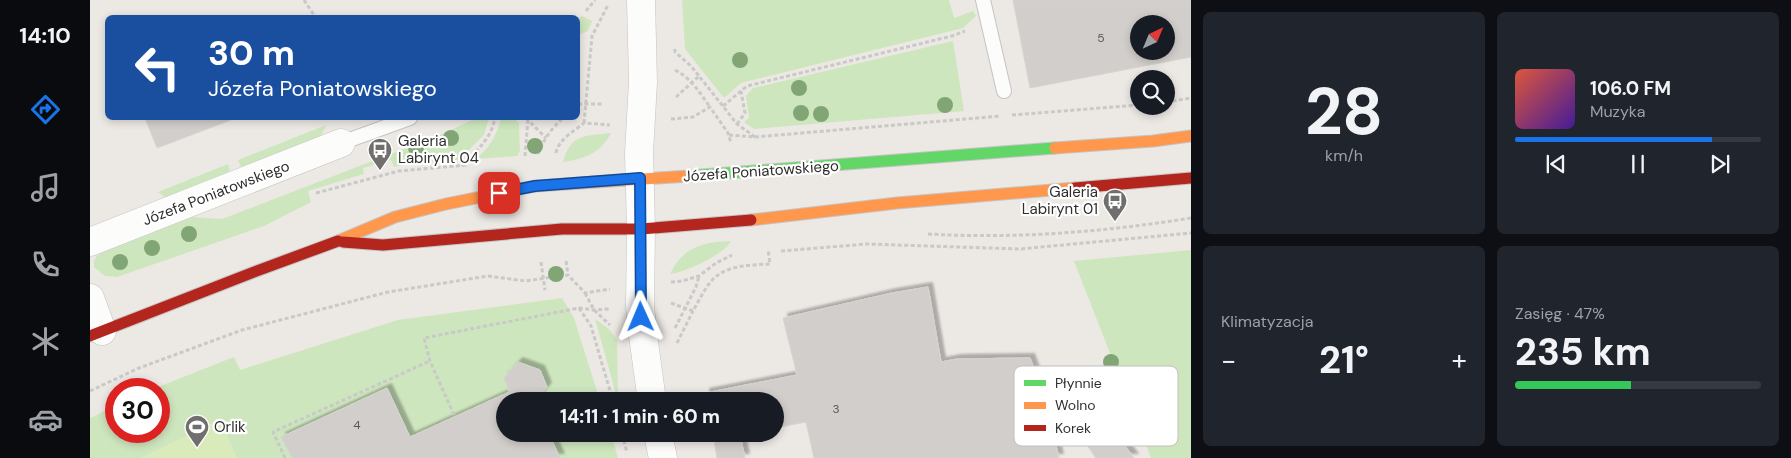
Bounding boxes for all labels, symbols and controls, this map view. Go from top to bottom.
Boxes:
north arrow [1130,15,1175,60]
map controls [1130,15,1175,115]
text: 14:10 [19,21,71,50]
text: 30 m [208,30,295,76]
house number: 5 [1097,30,1105,46]
icon: left [125,35,190,100]
button: search [1130,70,1175,115]
text: 28 [1305,70,1383,154]
text: Józefa Poniatowskiego [208,74,437,103]
text: 106.0 FM [1590,76,1671,101]
icon: directions [28,92,63,127]
text: Muzyka [1590,101,1646,122]
place label: Galeria Labirynt 04 [398,131,479,168]
bus stop icon: Galeria Labirynt 04 [367,137,393,171]
text: km/h [1325,145,1363,166]
icon: previous [1542,150,1570,178]
icon: pause [1624,150,1652,178]
icon: next [1706,150,1734,178]
street label: Józefa Poniatowskiego [140,156,292,230]
street label: Józefa Poniatowskiego [683,156,840,186]
icon: music [28,170,63,205]
pin [478,172,520,214]
icon: arrive [485,179,513,207]
place label: Galeria Labirynt 01 [1022,182,1098,219]
bus stop icon: Galeria Labirynt 01 [1102,188,1128,222]
icon: phone [28,247,63,282]
position arrow [614,290,666,342]
text: Zasięg · 47% [1515,303,1605,324]
text: Klimatyzacja [1221,311,1313,332]
icon: climate [28,324,63,359]
text: 235 km [1515,327,1651,377]
text: 21° [1319,335,1369,385]
text: − [1221,342,1236,379]
text: + [1452,342,1467,379]
legend [1014,366,1178,446]
text: Płynnie [1055,374,1102,392]
speed limit sign: 30 [105,378,170,443]
text: Wolno [1055,396,1096,414]
house number: 3 [832,401,840,417]
icon: car [28,402,63,437]
text: 14:11 · 1 min · 60 m [560,404,720,429]
sports icon: Orlik [184,414,210,448]
place label: Orlik [214,417,246,437]
house number: 4 [353,417,361,433]
text: Korek [1055,419,1091,437]

